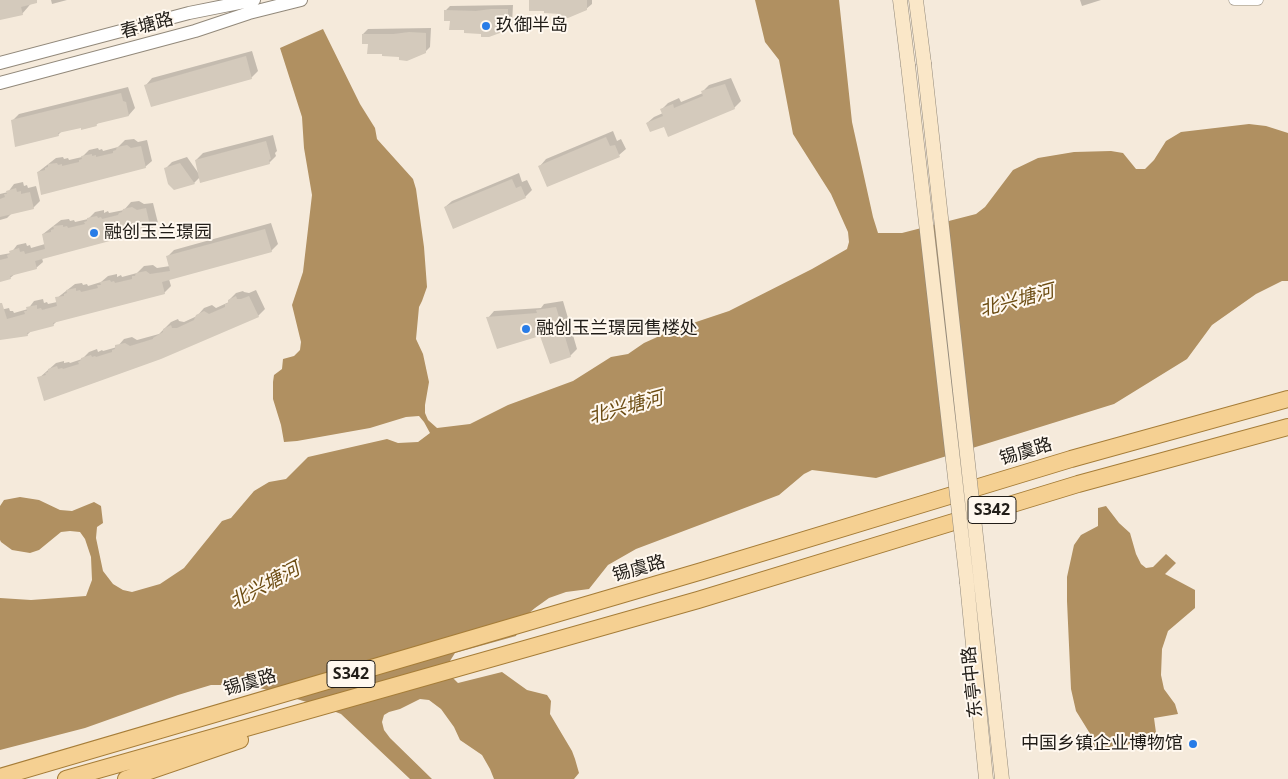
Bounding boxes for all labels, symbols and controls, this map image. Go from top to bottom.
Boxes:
street label: 春塘路 [118,9,176,43]
place label: 玖御半岛 [496,15,568,37]
marker: 玖御半岛 [480,20,492,32]
place label: 融创玉兰璟园 [104,222,212,244]
marker: 融创玉兰璟园 [88,227,100,239]
water label: 北兴塘河 [977,280,1057,322]
place label: 融创玉兰璟园售楼处 [536,318,698,340]
marker: 融创玉兰璟园售楼处 [520,323,532,335]
water label: 北兴塘河 [586,387,666,429]
street label: 锡虞路 [997,434,1055,470]
road number: S342 [968,496,1016,524]
street label: 锡虞路 [610,551,668,587]
water label: 北兴塘河 [226,558,304,614]
street label: 东亭中路 [958,645,988,719]
road number: S342 [327,661,375,688]
street label: 锡虞路 [221,665,279,701]
place label: 中国乡镇企业博物馆 [1021,733,1183,755]
marker: 中国乡镇企业博物馆 [1187,738,1199,750]

